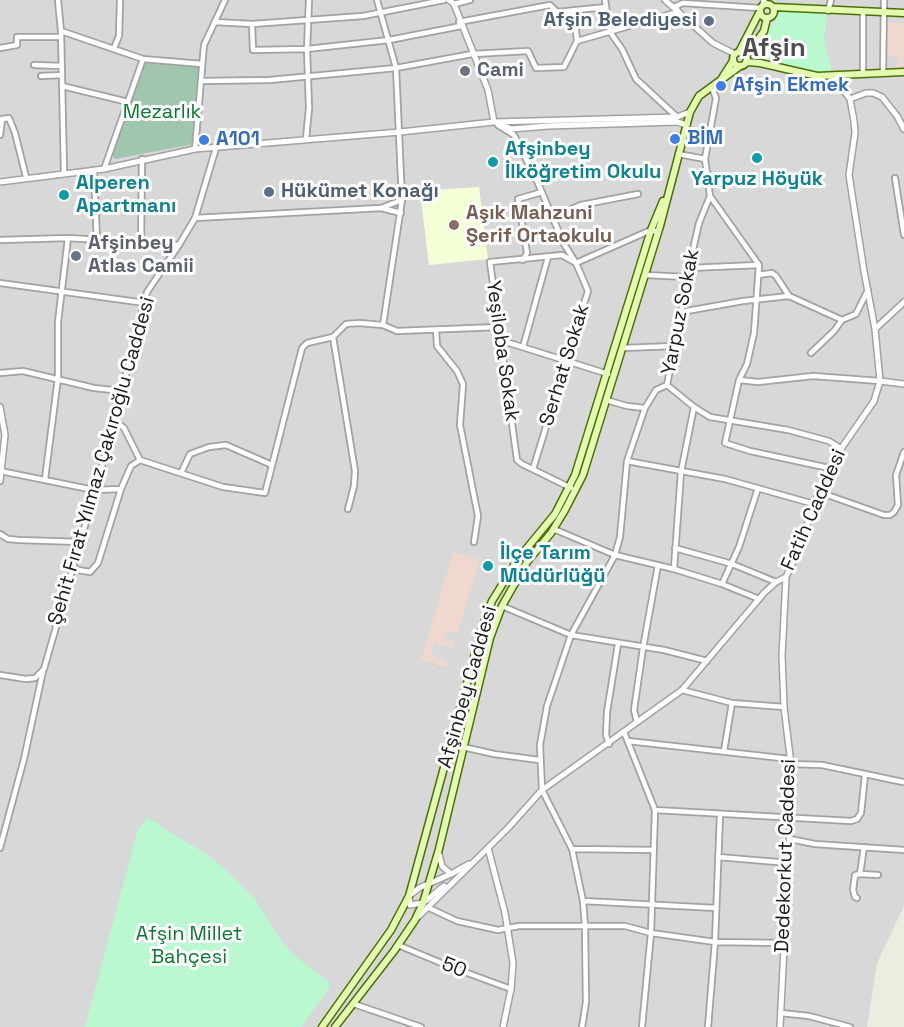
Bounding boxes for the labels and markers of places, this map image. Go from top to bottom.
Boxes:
place label: Afşin Belediyesi [544,9,697,33]
marker: Afşin Belediyesi [702,14,716,28]
place label: Cami [477,59,524,83]
marker: Cami [458,64,472,78]
place label: Afşin Ekmek [733,74,849,98]
marker: Afşin Ekmek [714,79,728,93]
place label: BİM [687,127,723,151]
place label: A101 [216,128,260,152]
marker: BİM [668,132,682,146]
marker: A101 [197,133,211,147]
place label: Afşinbey İlköğretim Okulu [505,138,661,185]
marker: Yarpuz Höyük [750,151,764,165]
marker: Afşinbey İlköğretim Okulu [486,155,500,169]
place label: Yarpuz Höyük [691,168,823,192]
place label: Alperen Apartmanı [76,172,176,219]
place label: Hükümet Konağı [281,180,439,204]
marker: Hükümet Konağı [262,185,276,199]
marker: Alperen Apartmanı [57,188,71,202]
place label: Aşık Mahzuni Şerif Ortaokulu [466,202,612,249]
marker: Aşık Mahzuni Şerif Ortaokulu [447,218,461,232]
place label: Afşinbey Atlas Camii [88,232,194,279]
marker: Afşinbey Atlas Camii [69,249,83,263]
place label: İlçe Tarım Müdürlüğü [500,542,606,589]
marker: İlçe Tarım Müdürlüğü [481,559,495,573]

